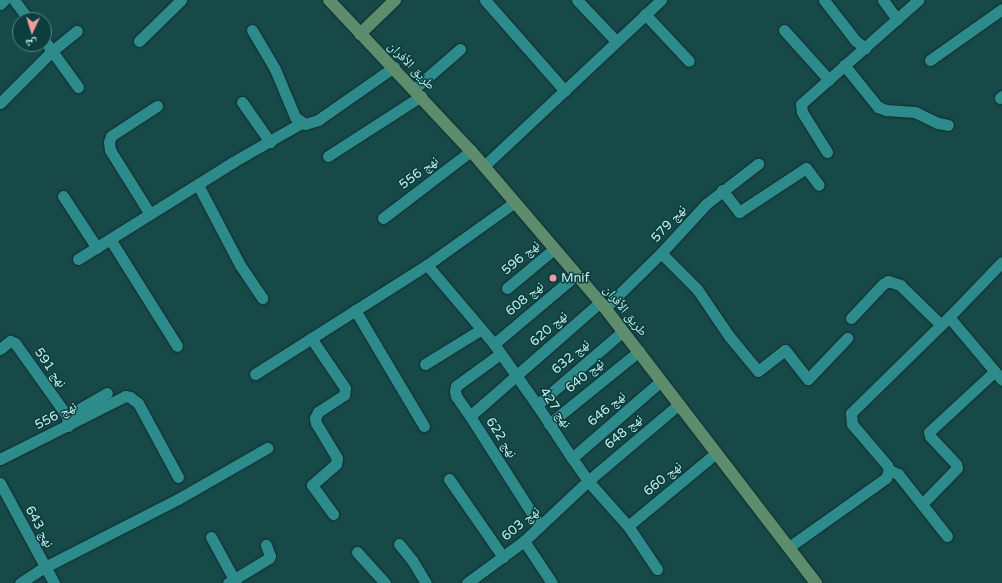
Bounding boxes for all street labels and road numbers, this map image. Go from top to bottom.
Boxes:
street label: طريق الأفران [384,39,438,93]
street label: نهج 556 [396,153,442,193]
street label: نهج 579 [648,202,690,246]
street label: نهج 596 [499,238,543,278]
street label: نهج 608 [503,279,547,319]
street label: طريق الأفران [600,282,650,340]
street label: نهج 620 [527,308,571,350]
street label: نهج 632 [549,336,593,378]
street label: نهج 591 [31,345,69,391]
street label: نهج 640 [563,356,607,396]
street label: نهج 427 [536,385,574,431]
street label: نهج 646 [585,388,629,430]
street label: نهج 556 [32,399,80,433]
street label: نهج 648 [602,411,646,453]
street label: نهج 622 [482,415,520,461]
street label: نهج 660 [641,459,685,499]
street label: نهج 643 [22,503,56,551]
street label: نهج 603 [499,504,543,544]

